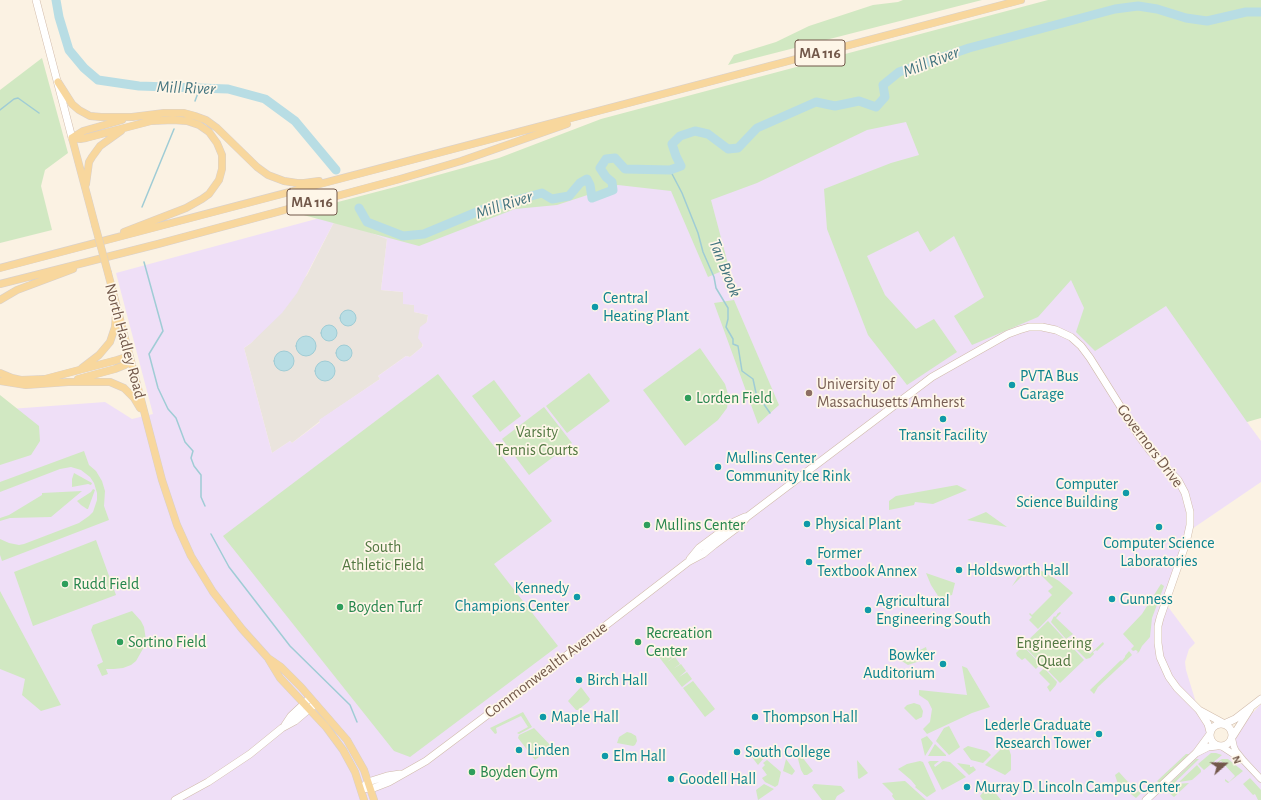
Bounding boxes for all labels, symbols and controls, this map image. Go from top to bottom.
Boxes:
road number: MA 116 [795,40,845,66]
water label: Mill River [900,42,962,82]
water label: Mill River [156,77,216,99]
water label: Mill River [473,186,535,224]
road number: MA 116 [287,189,337,215]
water label: Tan Brook [704,236,746,300]
street label: North Hadley Road [100,281,150,401]
place label: Central Heating Plant [603,288,689,326]
marker: Central Heating Plant [590,302,600,312]
place label: PVTA Bus Garage [1020,366,1079,404]
place label: University of Massachusetts Amherst [817,374,965,412]
marker: PVTA Bus Garage [1007,380,1017,390]
place label: Lorden Field [696,388,772,408]
marker: University of Massachusetts Amherst [804,388,814,398]
marker: Lorden Field [683,393,693,403]
street label: Governors Drive [1113,401,1187,491]
marker: Transit Facility [938,414,948,424]
park label: Varsity Tennis Courts [496,422,578,460]
place label: Transit Facility [899,425,987,445]
place label: Mullins Center Community Ice Rink [726,448,850,486]
marker: Mullins Center Community Ice Rink [713,462,723,472]
place label: Computer Science Building [1016,474,1118,512]
marker: Computer Science Building [1121,488,1131,498]
place label: Physical Plant [815,514,901,534]
place label: Mullins Center [655,515,745,535]
marker: Physical Plant [802,519,812,529]
marker: Mullins Center [642,520,652,530]
marker: Computer Science Laboratories [1154,522,1164,532]
place label: Computer Science Laboratories [1103,533,1215,571]
park label: South Athletic Field [342,537,424,575]
place label: Former Textbook Annex [817,543,917,581]
marker: Former Textbook Annex [804,557,814,567]
place label: Holdsworth Hall [967,560,1069,580]
marker: Holdsworth Hall [954,565,964,575]
place label: Rudd Field [73,574,139,594]
place label: Kennedy Champions Center [455,578,569,616]
marker: Rudd Field [60,579,70,589]
place label: Gunness [1120,589,1173,609]
place label: Agricultural Engineering South [876,591,991,629]
marker: Kennedy Champions Center [572,592,582,602]
marker: Gunness [1107,594,1117,604]
place label: Boyden Turf [348,597,422,617]
marker: Boyden Turf [335,602,345,612]
marker: Agricultural Engineering South [863,605,873,615]
street label: Commonwealth Avenue [481,618,611,722]
place label: Recreation Center [646,623,713,661]
place label: Sortino Field [128,632,206,652]
park label: Engineering Quad [1016,633,1092,671]
marker: Sortino Field [115,637,125,647]
marker: Recreation Center [633,637,643,647]
place label: Bowker Auditorium [863,645,935,683]
marker: Bowker Auditorium [938,659,948,669]
place label: Birch Hall [587,670,648,690]
marker: Birch Hall [574,675,584,685]
place label: Maple Hall [551,707,619,727]
place label: Thompson Hall [763,707,858,727]
marker: Maple Hall [538,712,548,722]
marker: Thompson Hall [750,712,760,722]
place label: Lederle Graduate Research Tower [985,715,1091,753]
marker: Lederle Graduate Research Tower [1094,729,1104,739]
place label: Linden [527,740,570,760]
place label: South College [745,742,830,762]
north arrow [1205,744,1245,784]
marker: Linden [514,745,524,755]
place label: Elm Hall [613,746,666,766]
marker: South College [732,747,742,757]
marker: Elm Hall [600,751,610,761]
text: N [1230,754,1243,765]
place label: Boyden Gym [480,762,558,782]
marker: Boyden Gym [467,767,477,777]
place label: Goodell Hall [679,769,756,789]
marker: Goodell Hall [666,774,676,784]
place label: Murray D. Lincoln Campus Center [975,777,1180,797]
marker: Murray D. Lincoln Campus Center [962,782,972,792]

